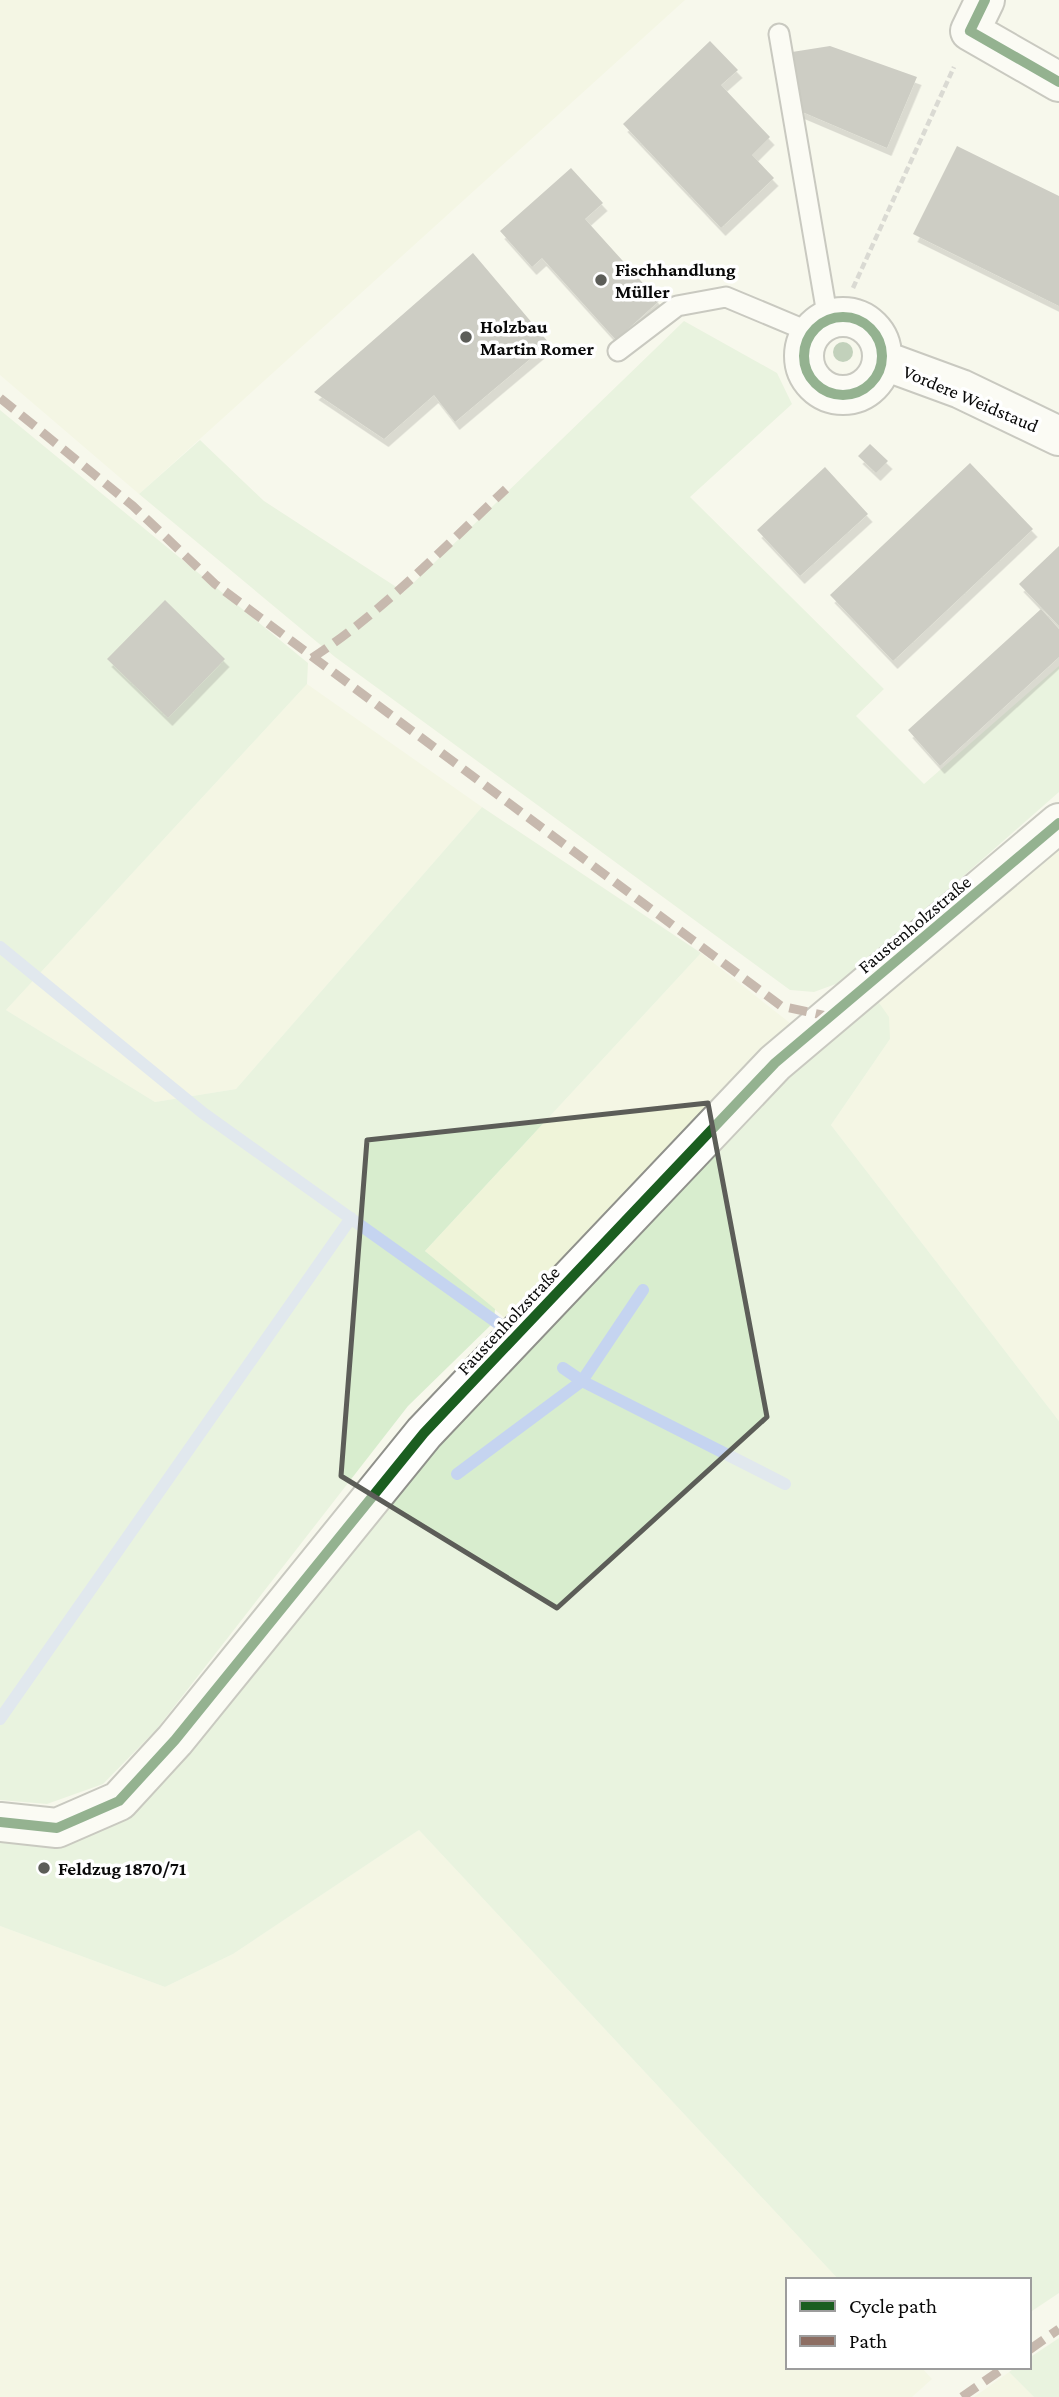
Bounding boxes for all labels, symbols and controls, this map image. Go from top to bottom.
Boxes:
place label: Fischhandlung Müller [615,259,736,302]
marker: Fischhandlung Müller [593,272,609,288]
place label: Holzbau Martin Romer [480,316,594,359]
marker: Holzbau Martin Romer [458,329,474,345]
street label: Vordere Weidstaud [900,360,1042,436]
street label: Faustenholzstraße [854,871,975,978]
street label: Faustenholzstraße [453,1262,564,1379]
place label: Feldzug 1870/71 [58,1858,186,1879]
marker: Feldzug 1870/71 [36,1860,52,1876]
legend [786,2278,1031,2369]
text: Cycle path [849,2294,937,2318]
text: Path [849,2329,887,2353]

